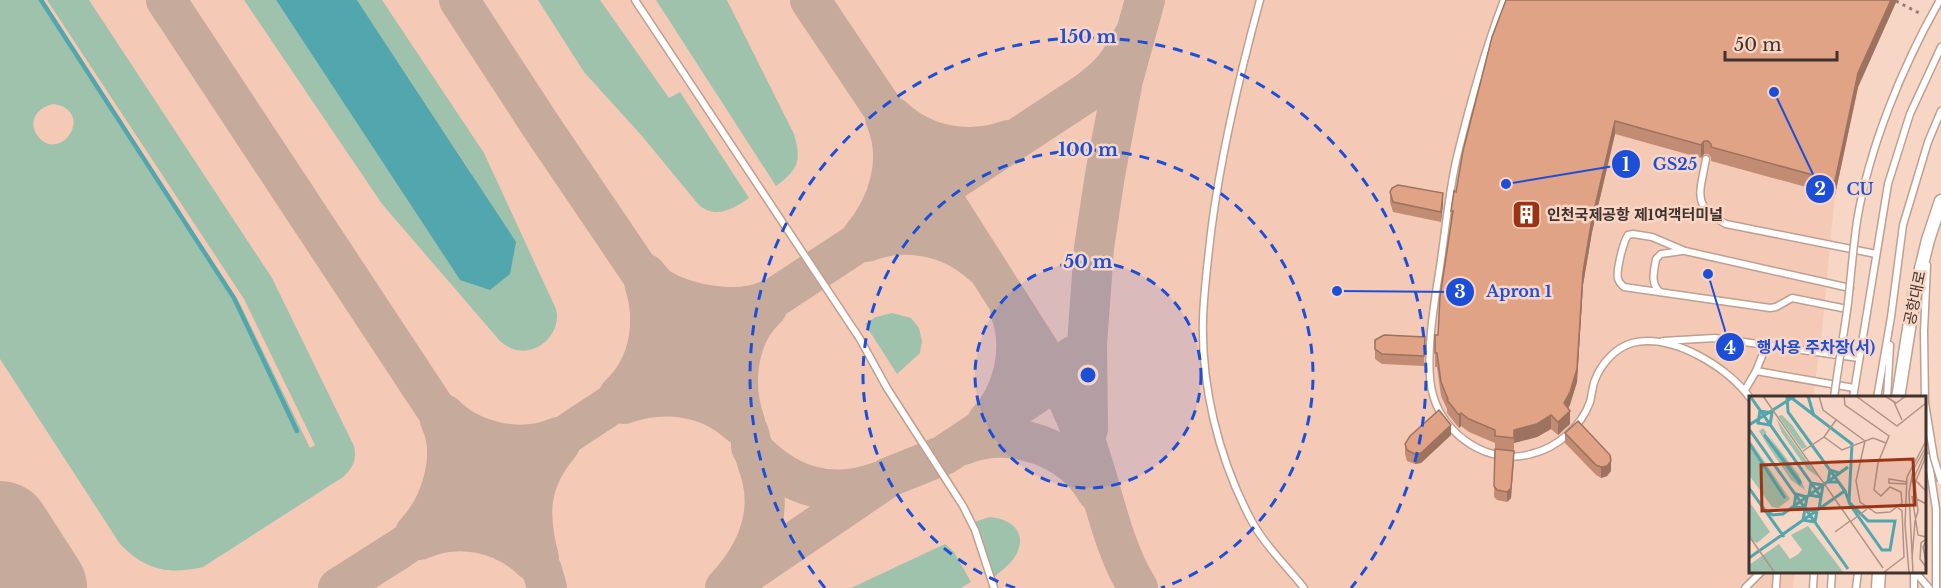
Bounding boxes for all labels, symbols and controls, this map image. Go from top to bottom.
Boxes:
scale bar [1725,24,1838,62]
text: 150 m [1060,26,1117,48]
text: 50 m [1734,34,1782,56]
text: 100 m [1058,139,1118,161]
callout: GS25 [1611,147,1710,181]
text: 1 [1622,154,1630,176]
text: GS25 [1653,154,1697,174]
callout: CU [1805,172,1886,206]
text: 2 [1814,178,1826,200]
text: CU [1846,179,1874,199]
building icon: 인천국제공항 제1여객터미널 [1510,199,1542,231]
place label: 인천국제공항 제1여객터미널 [1547,205,1723,224]
text: 50 m [1064,251,1113,273]
street label: 공항대로 [1899,269,1930,327]
callout: Apron 1 [1445,275,1564,309]
text: 3 [1454,281,1466,303]
text: Apron 1 [1485,281,1552,301]
callout: 행사용 주차장(서) [1715,330,1887,364]
text: 4 [1724,337,1736,359]
text: 행사용 주차장(서) [1757,337,1875,357]
centre of rings [1078,365,1098,385]
inset map [1749,396,1926,573]

